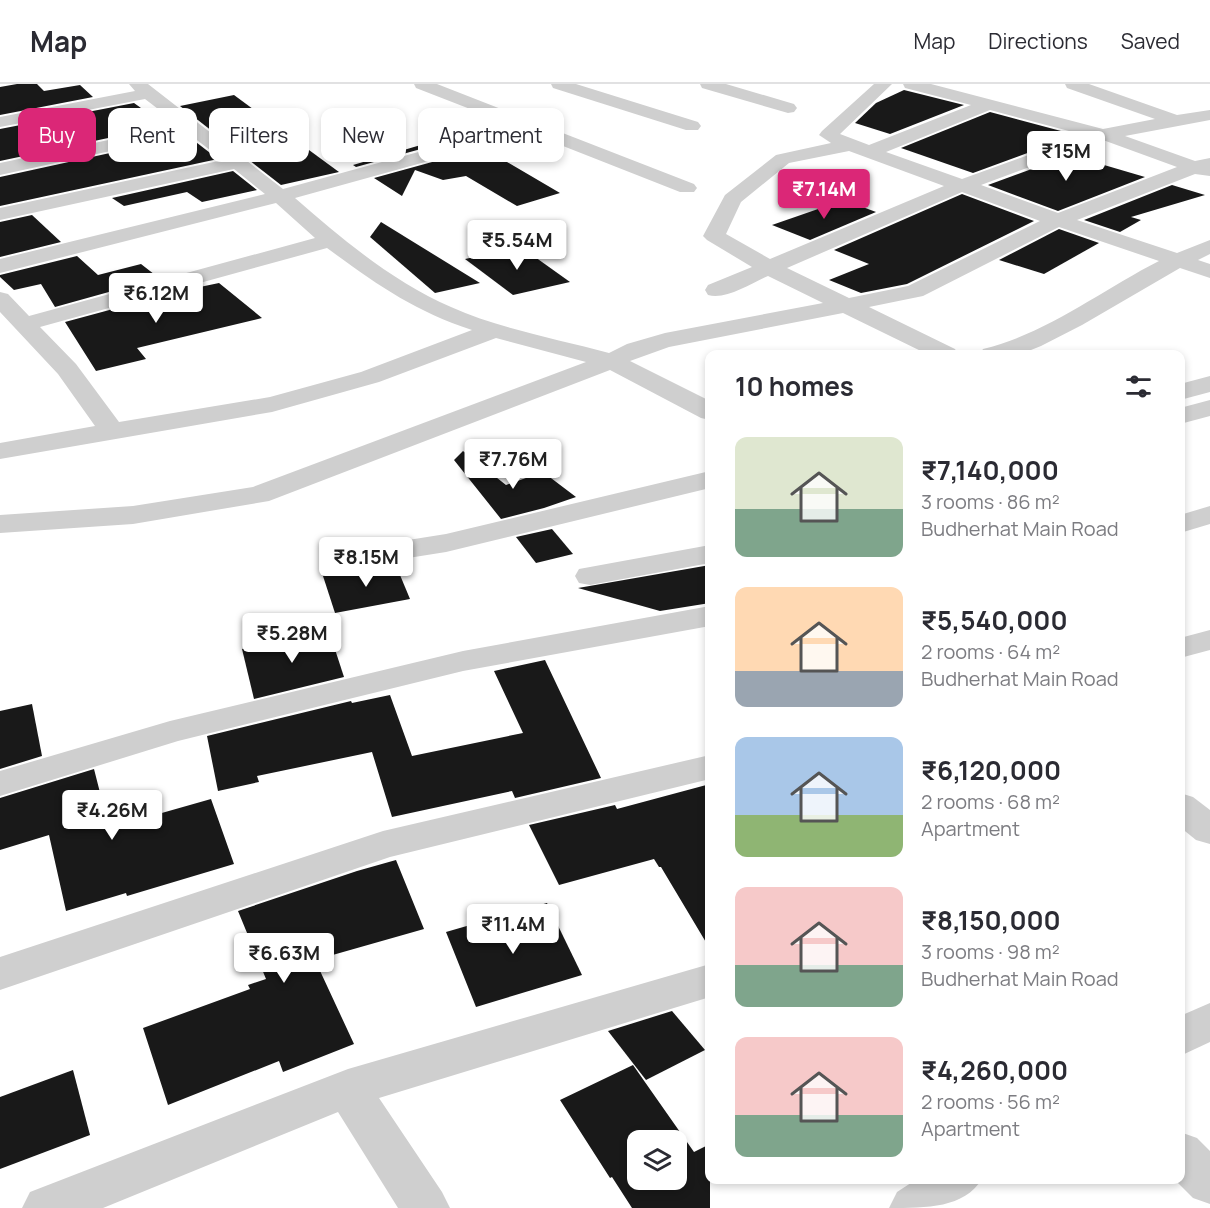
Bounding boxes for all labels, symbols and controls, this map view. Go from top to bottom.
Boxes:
text: Map [30,22,87,60]
text: Map [914,27,955,55]
text: Directions [988,27,1088,55]
text: Saved [1121,27,1180,55]
chip: Buy [18,108,96,162]
chip: Rent [108,108,197,162]
chip: Filters [209,108,309,162]
chip: New [321,108,406,162]
chip: Apartment [418,108,564,162]
pin: ₹15M [1030,131,1102,182]
text: ₹15M [1041,137,1091,164]
pin: ₹7.14M [775,169,873,220]
text: ₹7.14M [792,175,856,202]
pin: ₹5.54M [468,220,566,271]
text: ₹5.54M [481,226,553,253]
pin: ₹6.12M [107,273,205,324]
text: ₹6.12M [123,279,189,306]
text: 10 homes [735,368,854,404]
icon: filters [1122,370,1155,403]
pin: ₹7.76M [464,439,562,490]
text: ₹7.76M [479,445,547,472]
text: ₹7,140,000 [921,452,1059,488]
icon: home [783,461,855,533]
text: 3 rooms · 86 m² [921,488,1060,515]
text: Budherhat Main Road [921,515,1119,542]
pin: ₹8.15M [317,537,415,588]
text: ₹8.15M [333,543,399,570]
text: ₹5,540,000 [921,602,1068,638]
icon: home [783,611,855,683]
pin: ₹5.28M [243,613,341,664]
text: ₹5.28M [256,619,328,646]
text: 2 rooms · 64 m² [921,638,1060,665]
text: Budherhat Main Road [921,665,1119,692]
text: ₹6,120,000 [921,752,1061,788]
icon: home [783,761,855,833]
text: 2 rooms · 68 m² [921,788,1060,815]
pin: ₹4.26M [63,790,161,841]
text: ₹4.26M [76,796,148,823]
text: Apartment [921,815,1020,842]
text: ₹8,150,000 [921,902,1061,938]
pin: ₹11.4M [464,904,562,955]
text: ₹11.4M [481,910,545,937]
icon: home [783,911,855,983]
pin: ₹6.63M [235,933,333,984]
text: 3 rooms · 98 m² [921,938,1060,965]
text: ₹6.63M [248,939,320,966]
text: Budherhat Main Road [921,965,1119,992]
text: ₹4,260,000 [921,1052,1068,1088]
icon: home [783,1061,855,1133]
text: 2 rooms · 56 m² [921,1088,1060,1115]
text: Apartment [921,1115,1020,1142]
map controls [627,1130,687,1190]
button: layers [627,1130,687,1190]

